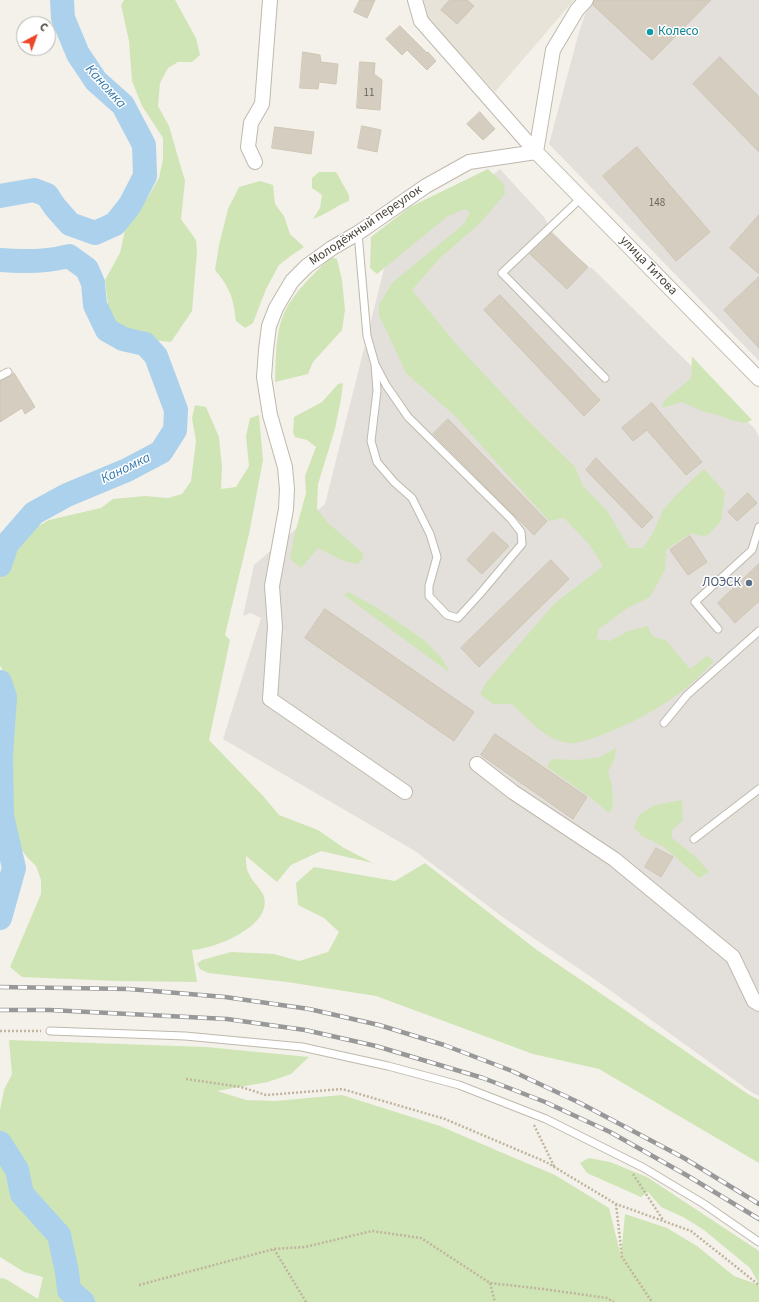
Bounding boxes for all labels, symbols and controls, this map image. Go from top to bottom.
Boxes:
north arrow [16,16,56,56]
text: С [36,20,51,35]
place label: Колесо [658,24,699,40]
marker: Колесо [645,27,655,37]
water label: Каномка [81,62,129,112]
house number: 11 [364,87,374,101]
street label: Молодёжный переулок [307,182,425,270]
house number: 148 [649,197,665,211]
street label: улица Титова [616,233,680,299]
water label: Каномка [99,450,153,488]
place label: ЛОЭСК [702,575,741,591]
marker: ЛОЭСК [744,578,754,588]

